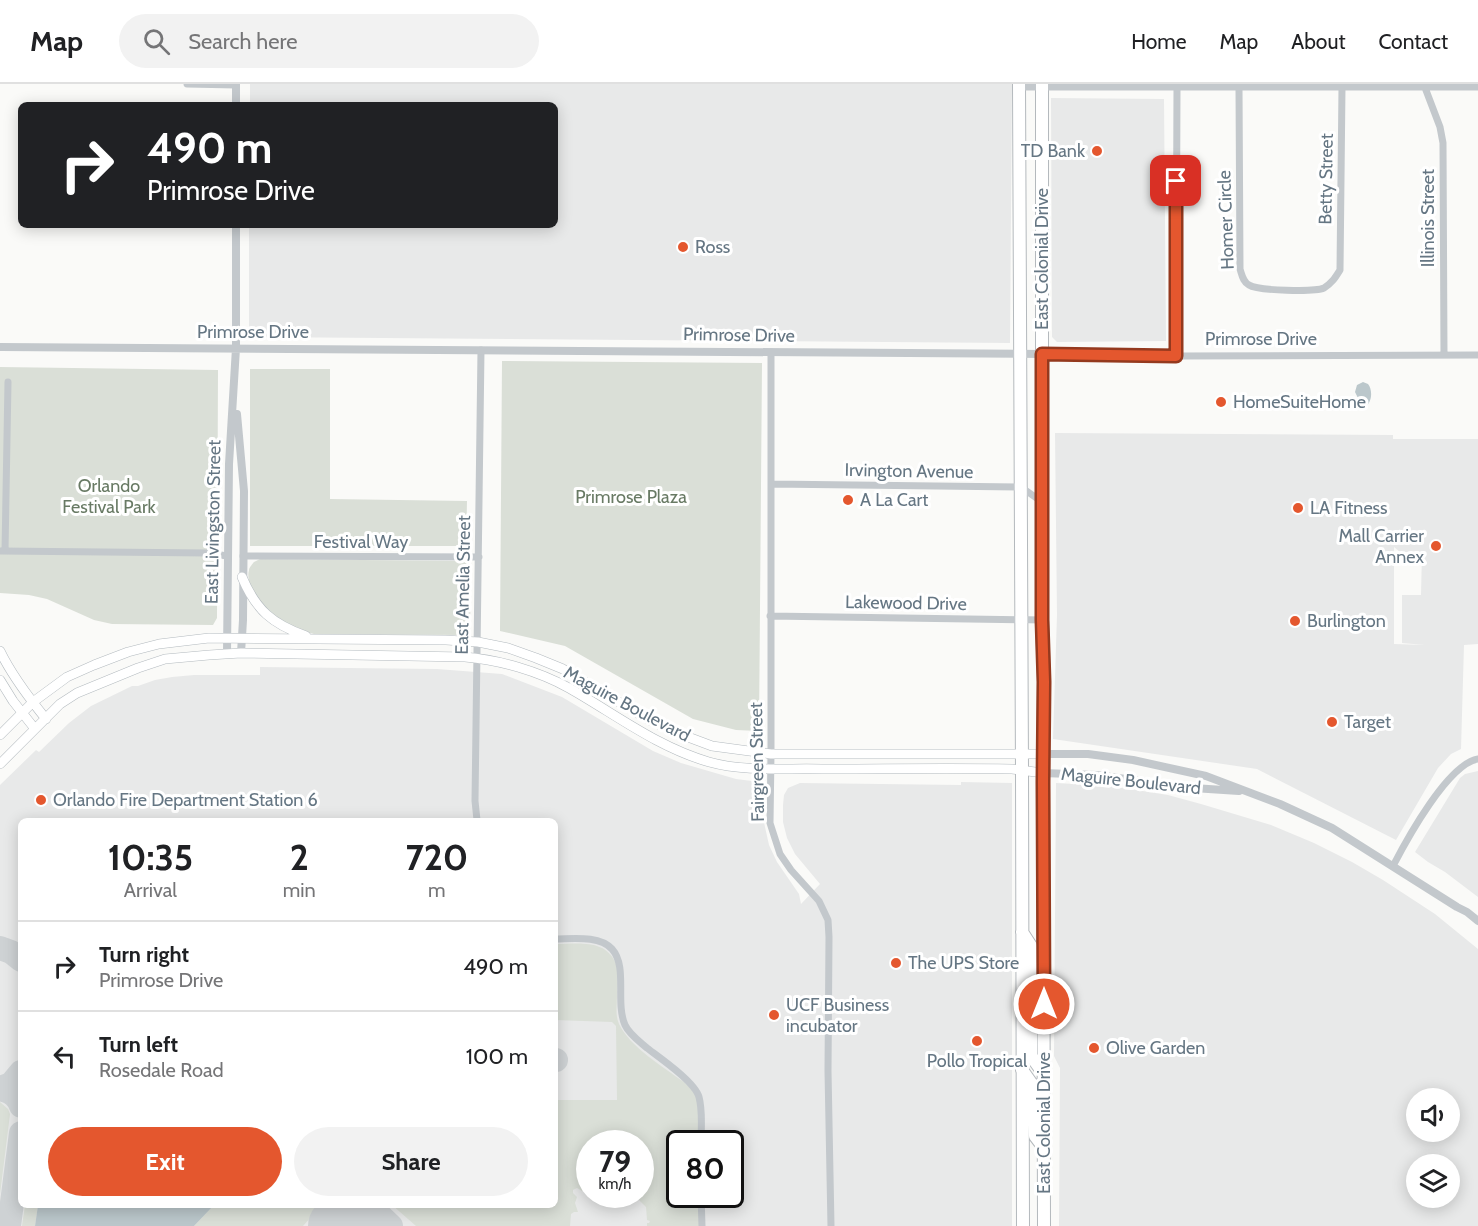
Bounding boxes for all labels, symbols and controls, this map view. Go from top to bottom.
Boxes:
search box [119,14,539,68]
text: Map [30,24,83,58]
icon: search [140,25,173,58]
text: Search here [188,28,297,55]
text: Home [1131,29,1187,54]
text: Map [1220,29,1258,54]
text: About [1291,29,1345,54]
text: Contact [1378,29,1448,54]
text: 490 m [147,122,272,174]
icon: right [48,126,126,204]
street label: Betty Street [1314,133,1338,225]
place label: TD Bank [1021,140,1086,162]
marker: TD Bank [1090,144,1104,158]
pin [1150,155,1201,206]
icon: arrive [1159,164,1192,197]
street label: Illinois Street [1417,169,1439,267]
street label: Homer Circle [1213,170,1239,270]
text: Primrose Drive [147,174,315,207]
street label: East Colonial Drive [1031,188,1053,330]
place label: Ross [695,236,730,258]
marker: Ross [676,240,690,254]
street label: Primrose Drive [197,321,309,343]
street label: Primrose Drive [683,323,795,347]
street label: Primrose Drive [1205,328,1317,350]
place label: HomeSuiteHome [1233,391,1366,413]
marker: HomeSuiteHome [1214,395,1228,409]
street label: East Livingston Street [201,440,225,604]
street label: Irvington Avenue [844,459,974,483]
park label: Orlando Festival Park [62,475,157,518]
park label: Primrose Plaza [575,486,687,508]
place label: A La Cart [860,489,928,511]
marker: A La Cart [841,493,855,507]
place label: LA Fitness [1310,497,1388,519]
marker: LA Fitness [1291,501,1305,515]
street label: East Amelia Street [451,515,475,655]
place label: Mall Carrier Annex [1338,525,1424,568]
street label: Festival Way [314,531,408,553]
marker: Mall Carrier Annex [1429,539,1443,553]
street label: Lakewood Drive [845,591,967,615]
place label: Burlington [1307,610,1386,632]
marker: Burlington [1288,614,1302,628]
street label: Maguire Boulevard [560,661,694,747]
street label: Fairgreen Street [745,702,769,822]
place label: Target [1344,711,1391,733]
marker: Target [1325,715,1339,729]
street label: Maguire Boulevard [1060,763,1202,799]
place label: Orlando Fire Department Station 6 [53,789,318,811]
marker: Orlando Fire Department Station 6 [34,793,48,807]
text: 10:35 [108,835,193,879]
text: 2 [290,835,309,879]
text: 720 [405,835,468,879]
text: Arrival [124,878,177,902]
text: min [283,878,316,902]
text: m [428,878,446,902]
text: Turn right [99,941,189,968]
icon: right [48,950,81,983]
place label: The UPS Store [908,952,1019,974]
text: 490 m [463,953,528,980]
marker: The UPS Store [889,956,903,970]
text: Primrose Drive [99,968,223,992]
position arrow [1012,972,1076,1036]
place label: UCF Business incubator [786,994,889,1037]
marker: UCF Business incubator [767,1008,781,1022]
text: Turn left [99,1031,178,1058]
marker: Pollo Tropical [970,1034,984,1048]
place label: Olive Garden [1106,1037,1205,1059]
icon: left [48,1040,81,1073]
marker: Olive Garden [1087,1041,1101,1055]
text: 100 m [466,1043,528,1070]
place label: Pollo Tropical [927,1050,1028,1072]
street label: East Colonial Drive [1033,1052,1055,1194]
text: Rosedale Road [99,1058,224,1082]
map controls [1406,1088,1460,1208]
button: sound [1406,1088,1460,1142]
button: Exit [48,1127,282,1196]
button: Share [294,1127,528,1196]
speed limit sign: 80 [666,1130,744,1208]
text: 79 [599,1143,631,1180]
button: layers [1406,1154,1460,1208]
text: km/h [599,1175,631,1193]

